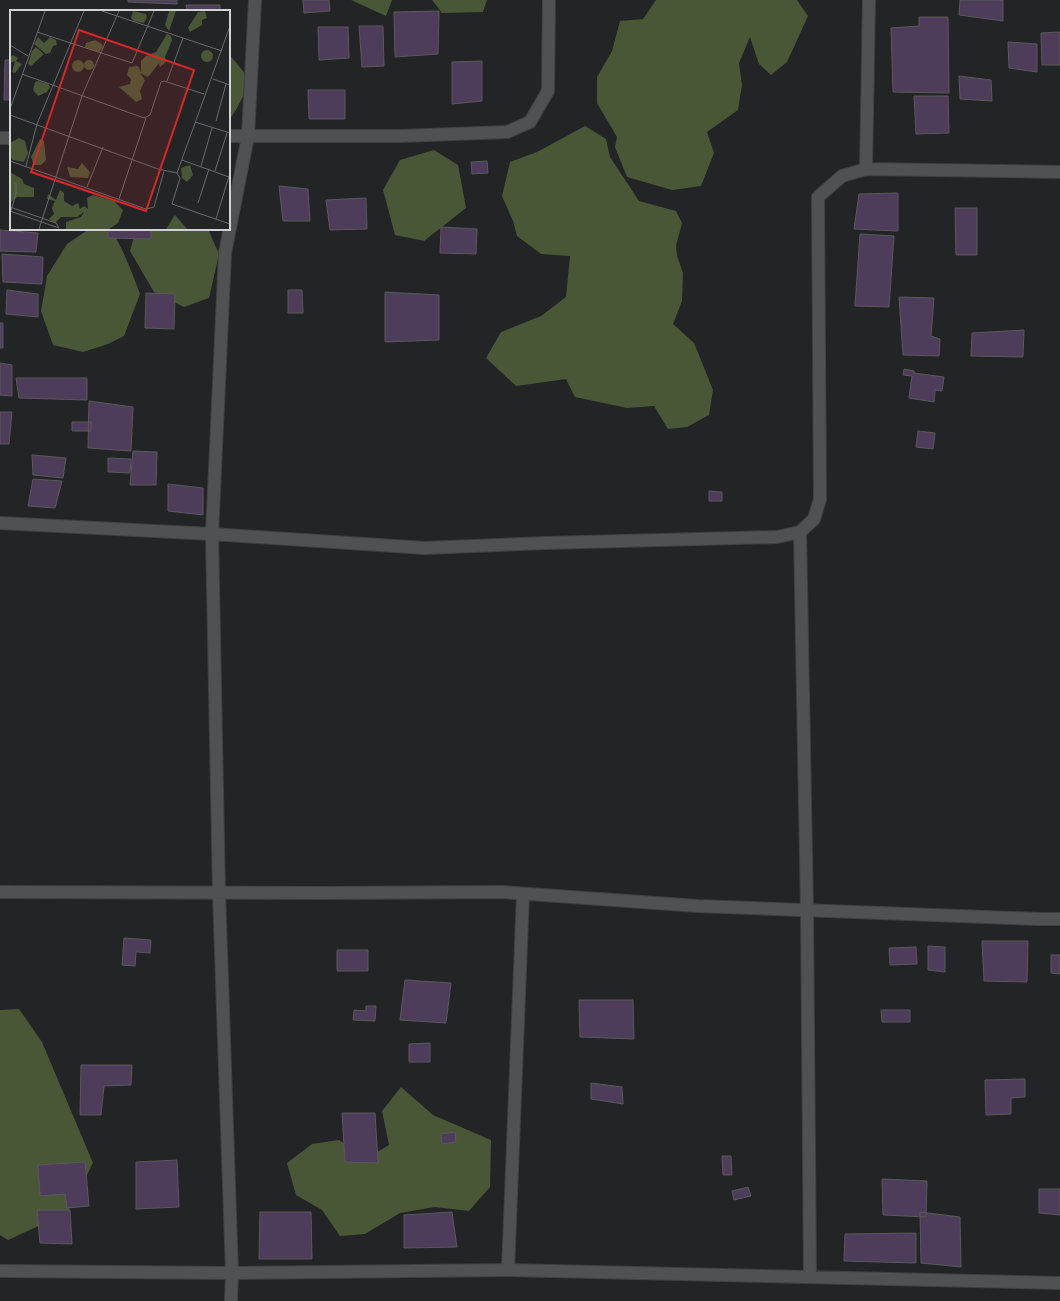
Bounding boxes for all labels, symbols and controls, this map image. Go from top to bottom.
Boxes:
inset map [10,10,230,230]

